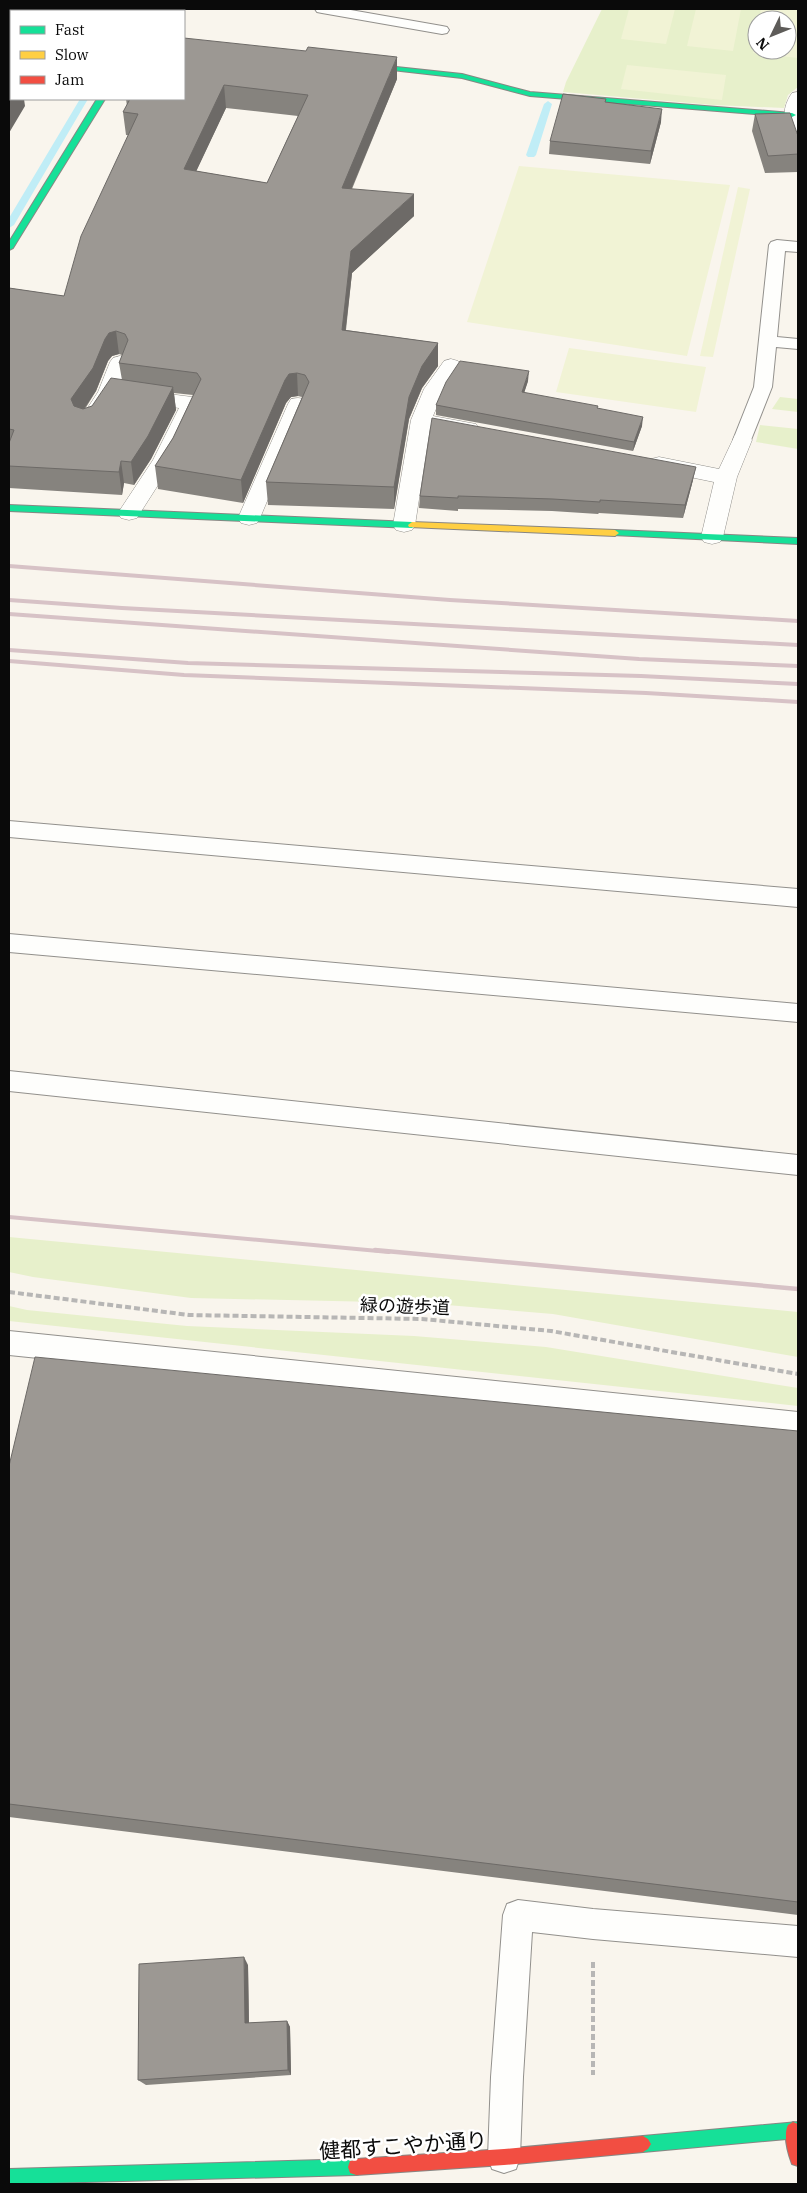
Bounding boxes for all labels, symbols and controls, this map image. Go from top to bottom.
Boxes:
legend [10,10,185,100]
north arrow [747,10,797,60]
text: Fast [55,20,85,39]
text: N [752,34,773,54]
text: Slow [55,45,89,64]
text: Jam [55,70,84,89]
street label: 緑の遊歩道 [360,1293,450,1319]
street label: 健都すこやか通り [318,2125,488,2165]

